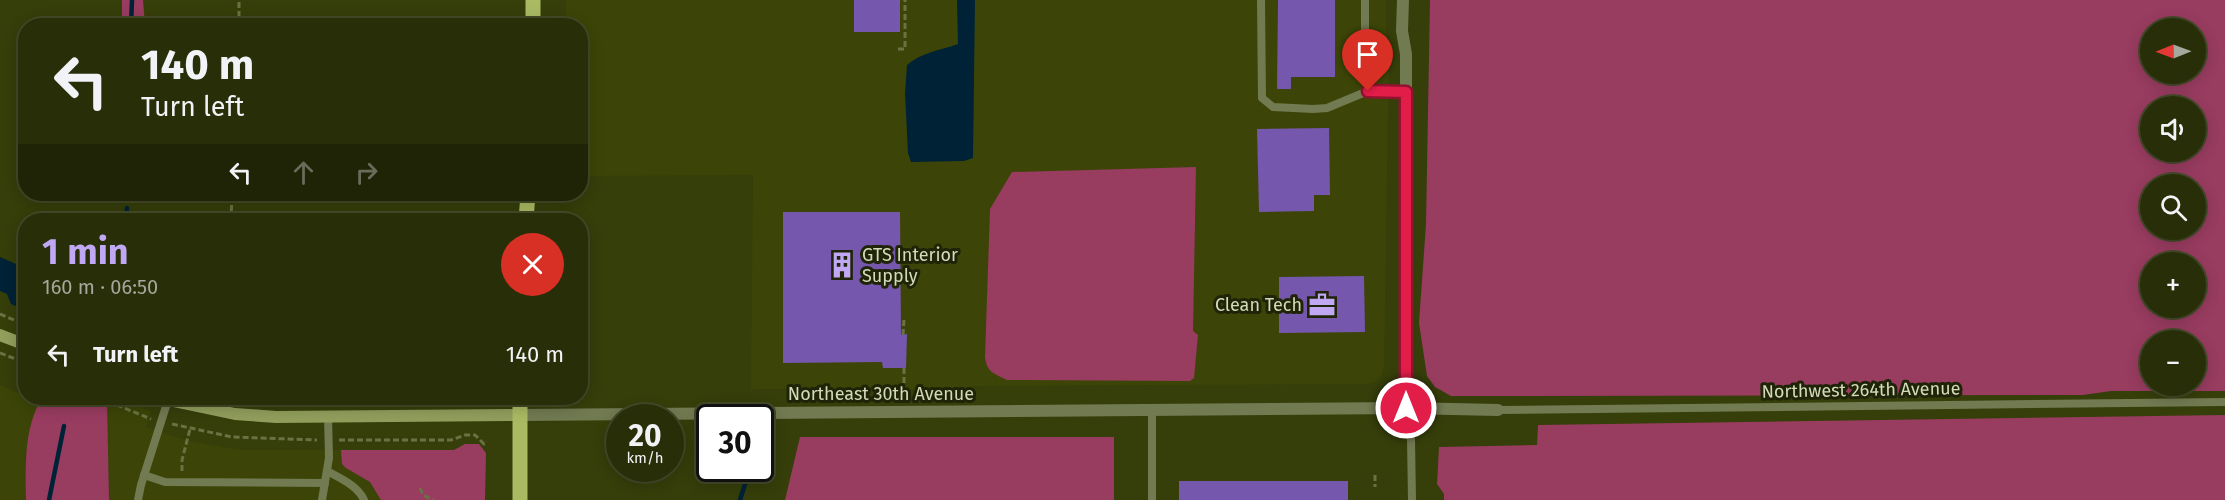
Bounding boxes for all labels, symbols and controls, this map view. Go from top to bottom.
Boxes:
north arrow [2140,18,2206,84]
map controls [2140,18,2206,396]
pin [1342,29,1393,91]
icon: arrive [1351,38,1384,71]
text: 140 m [141,40,254,90]
icon: left [42,42,120,120]
text: Turn left [141,91,244,123]
button: sound [2140,96,2206,162]
icon: left [224,156,257,189]
icon: ahead [287,156,320,189]
icon: right [350,156,383,189]
button: search [2140,174,2206,240]
text: 1 min [42,230,129,274]
button: close [501,233,564,296]
place label: GTS Interior Supply [862,244,958,287]
building icon: GTS Interior Supply [827,250,857,280]
button: + [2140,252,2206,318]
text: 160 m · 06:50 [42,275,158,299]
office icon: Clean Tech [1307,290,1337,320]
place label: Clean Tech [1215,294,1302,316]
button: − [2140,330,2206,396]
icon: left [42,338,75,371]
text: Turn left [93,341,178,368]
text: 140 m [506,341,564,368]
position arrow [1374,376,1438,440]
street label: Northwest 264th Avenue [1761,377,1961,403]
street label: Northeast 30th Avenue [788,383,974,405]
speed limit sign: 30 [696,404,774,482]
text: 20 [628,418,662,454]
text: km/h [626,449,664,467]

